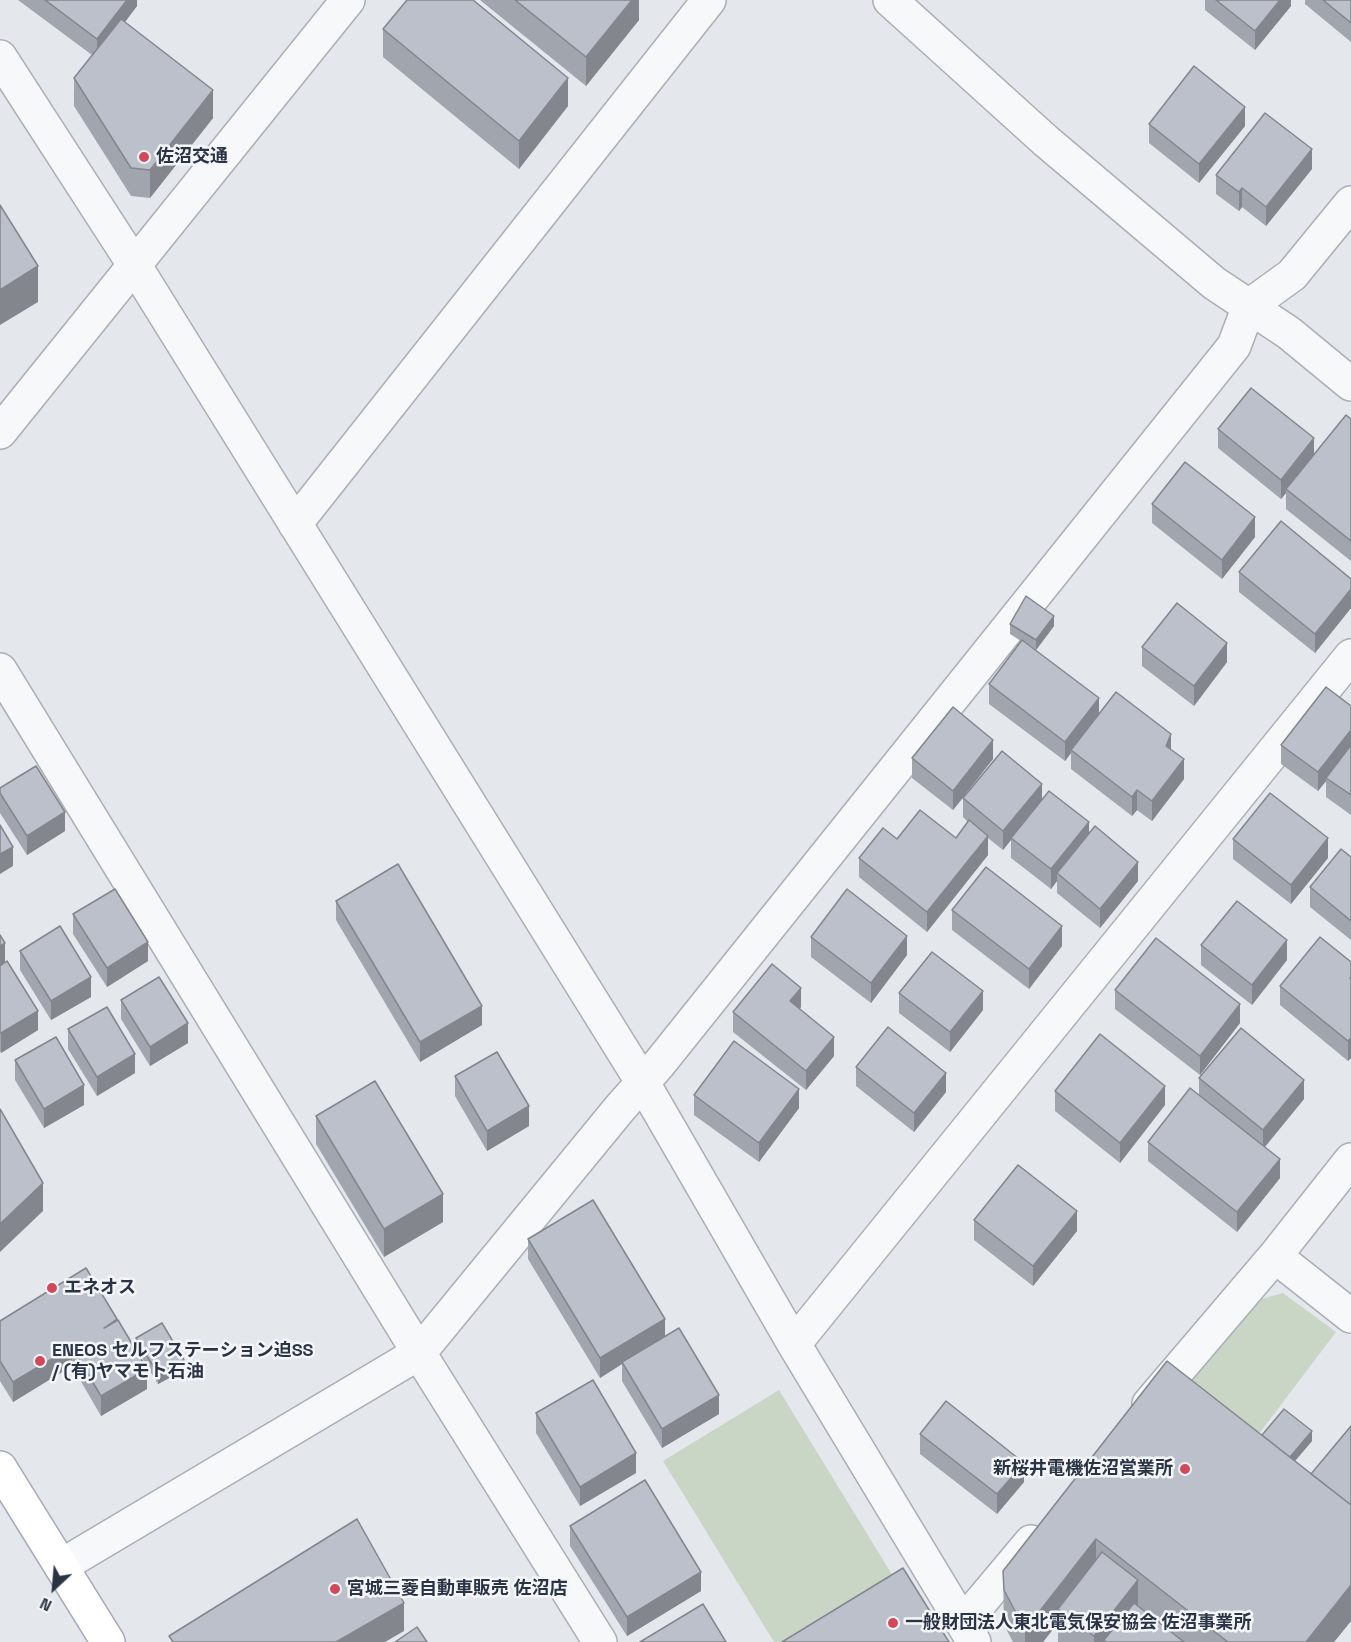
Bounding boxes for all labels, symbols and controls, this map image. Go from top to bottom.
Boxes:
place label: 佐沼交通 [156,146,228,168]
marker: 佐沼交通 [137,150,151,164]
place label: エネオス [64,1277,136,1299]
marker: エネオス [45,1281,59,1295]
place label: ENEOS セルフステーション迫SS / (有)ヤマモト石油 [52,1340,313,1382]
marker: ENEOS セルフステーション迫SS / (有)ヤマモト石油 [33,1354,47,1368]
place label: 新桜井電機佐沼営業所 [993,1458,1173,1480]
marker: 新桜井電機佐沼営業所 [1178,1462,1192,1476]
north arrow [24,1558,84,1618]
place label: 宮城三菱自動車販売 佐沼店 [347,1578,568,1600]
marker: 宮城三菱自動車販売 佐沼店 [328,1582,342,1596]
text: N [36,1593,55,1616]
place label: 一般財団法人東北電気保安協会 佐沼事業所 [905,1612,1252,1634]
marker: 一般財団法人東北電気保安協会 佐沼事業所 [886,1616,900,1630]

